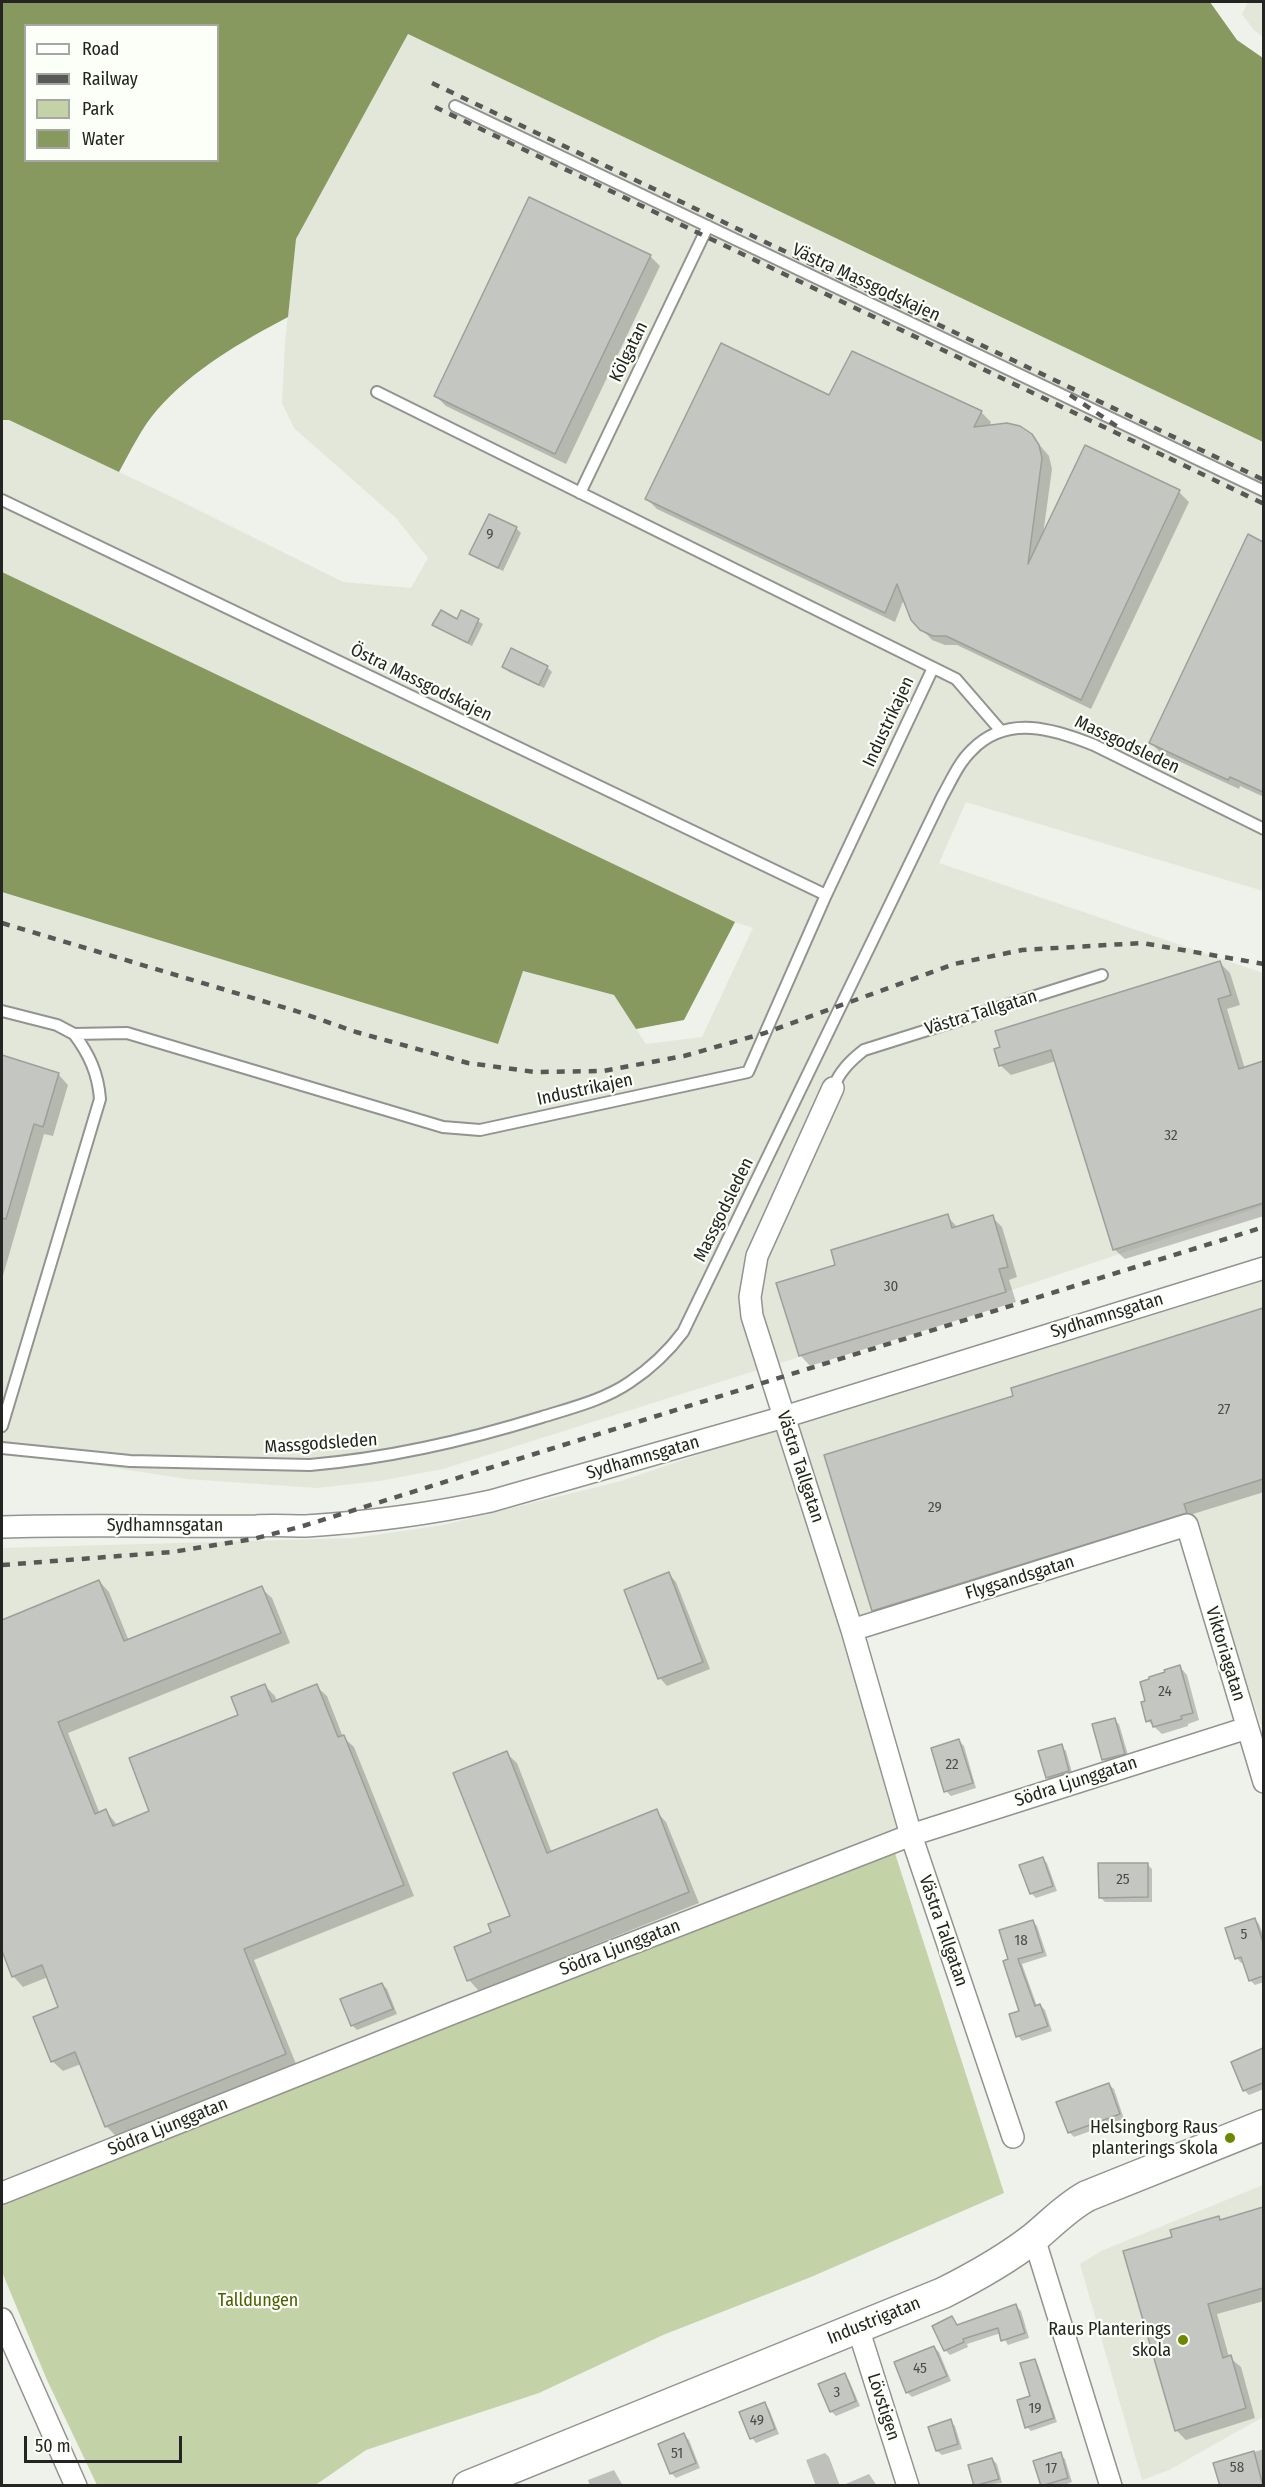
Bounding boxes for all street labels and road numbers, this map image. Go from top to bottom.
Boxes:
street label: Västra Massgodskajen [789,239,943,327]
street label: Kölgatan [605,318,653,386]
street label: Östra Massgodskajen [347,639,495,727]
street label: Industrikajen [859,673,919,771]
street label: Massgodsleden [1071,711,1183,779]
street label: Västra Tallgatan [922,986,1040,1040]
street label: Industrikajen [535,1069,635,1111]
street label: Massgodsleden [689,1154,759,1266]
street label: Sydhamnsgatan [1048,1289,1166,1343]
street label: Västra Tallgatan [772,1408,828,1526]
street label: Massgodsleden [264,1429,378,1459]
street label: Sydhamnsgatan [584,1432,702,1484]
street label: Sydhamnsgatan [107,1515,223,1537]
street label: Flygsandsgatan [963,1551,1077,1605]
street label: Viktoriagatan [1200,1604,1250,1704]
street label: Södra Ljunggatan [1012,1752,1140,1812]
street label: Västra Tallgatan [914,1873,972,1989]
street label: Södra Ljunggatan [557,1915,683,1981]
street label: Södra Ljunggatan [105,2093,231,2161]
street label: Industrigatan [824,2293,924,2349]
street label: Lövstigen [862,2371,904,2443]

